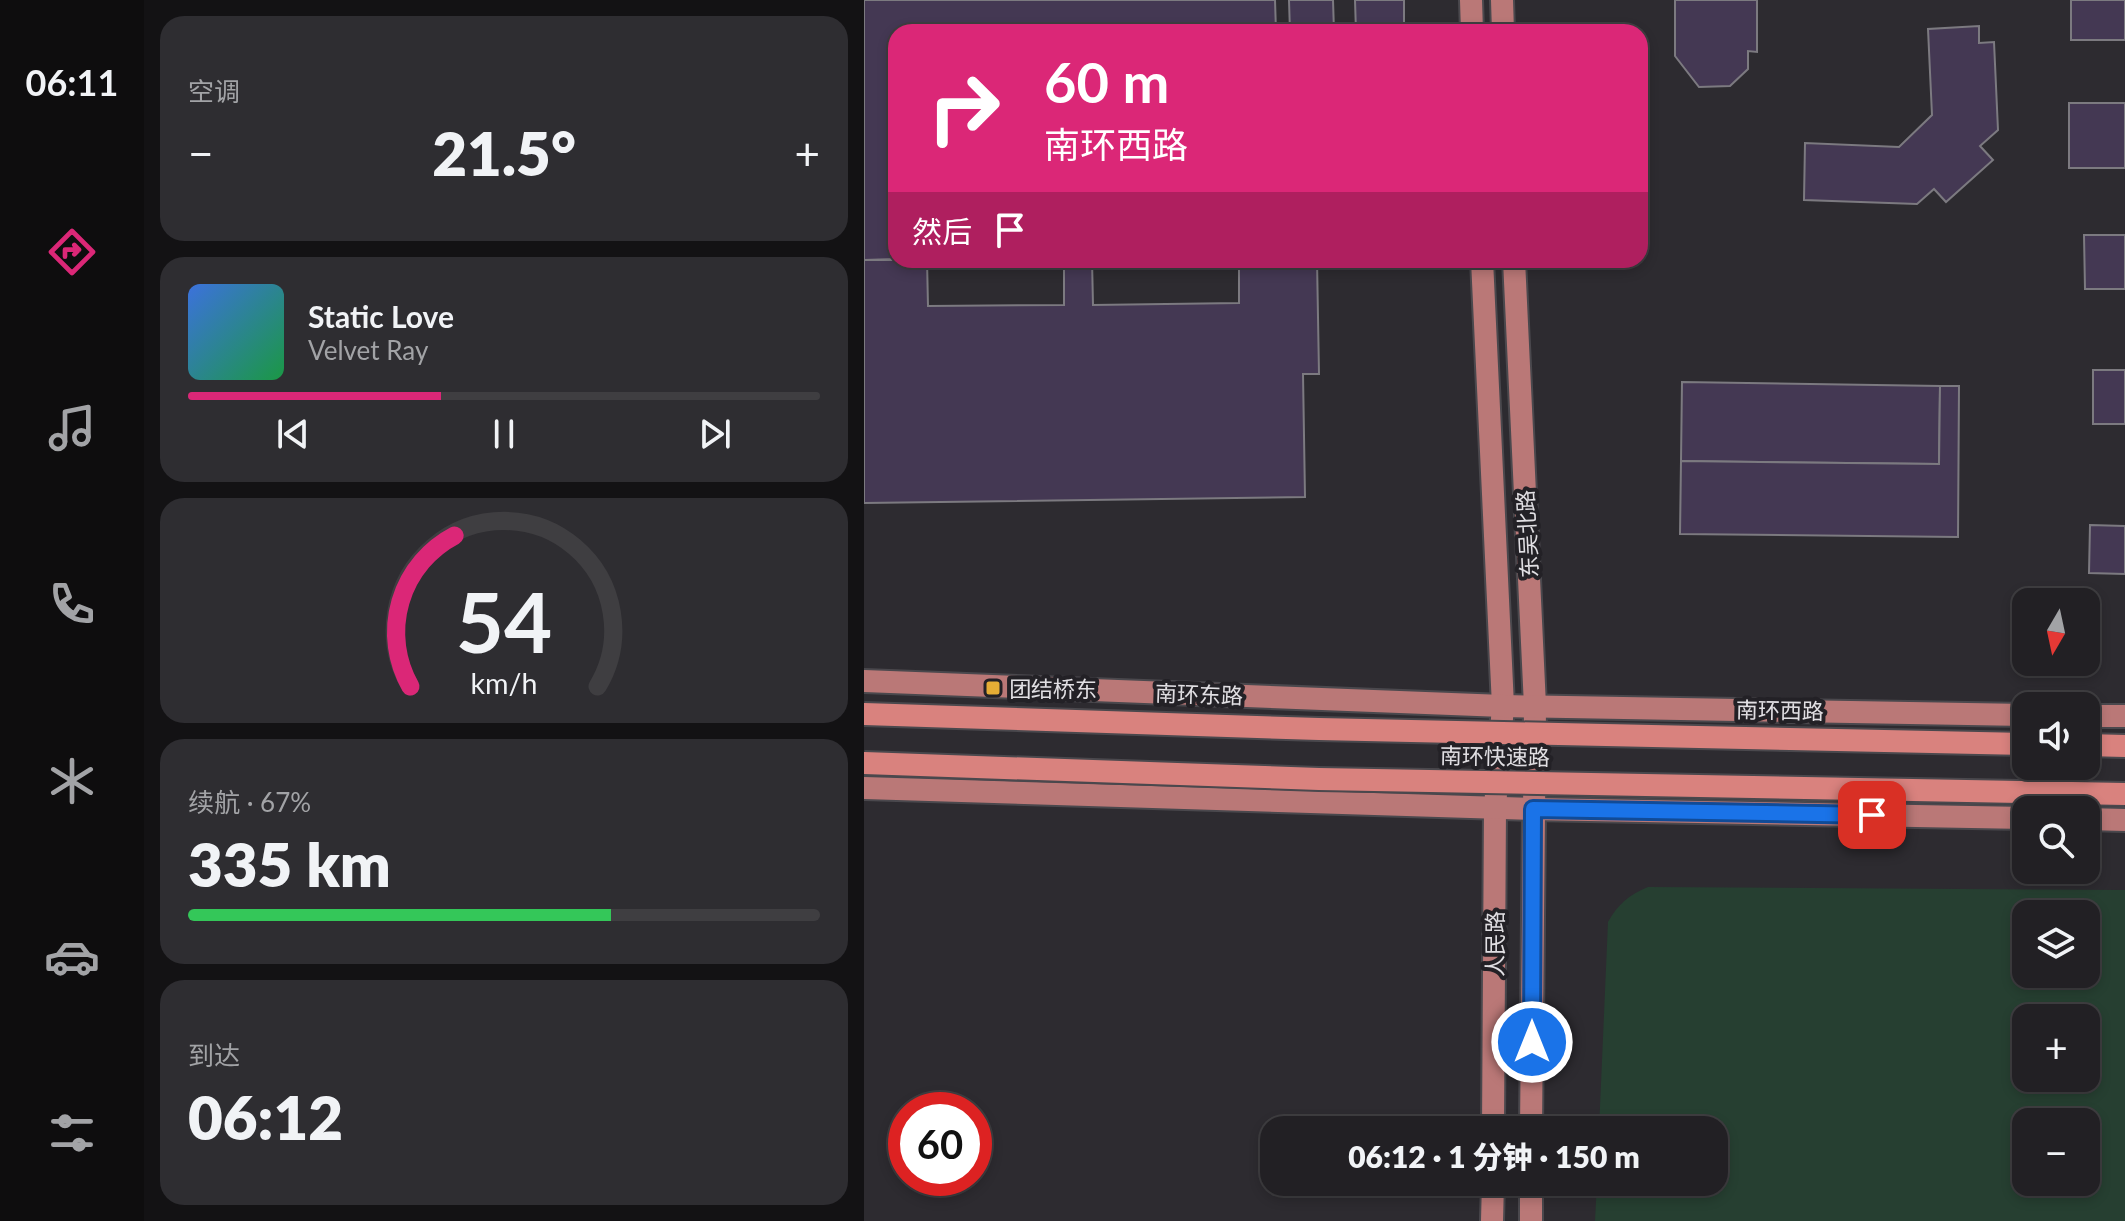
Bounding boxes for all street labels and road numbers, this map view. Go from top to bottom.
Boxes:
street label: 东吴北路 [1511,489,1543,579]
street label: 南环东路 [1155,679,1243,709]
street label: 南环西路 [1736,696,1824,724]
street label: 南环快速路 [1440,742,1550,770]
street label: 人民路 [1481,911,1508,977]

